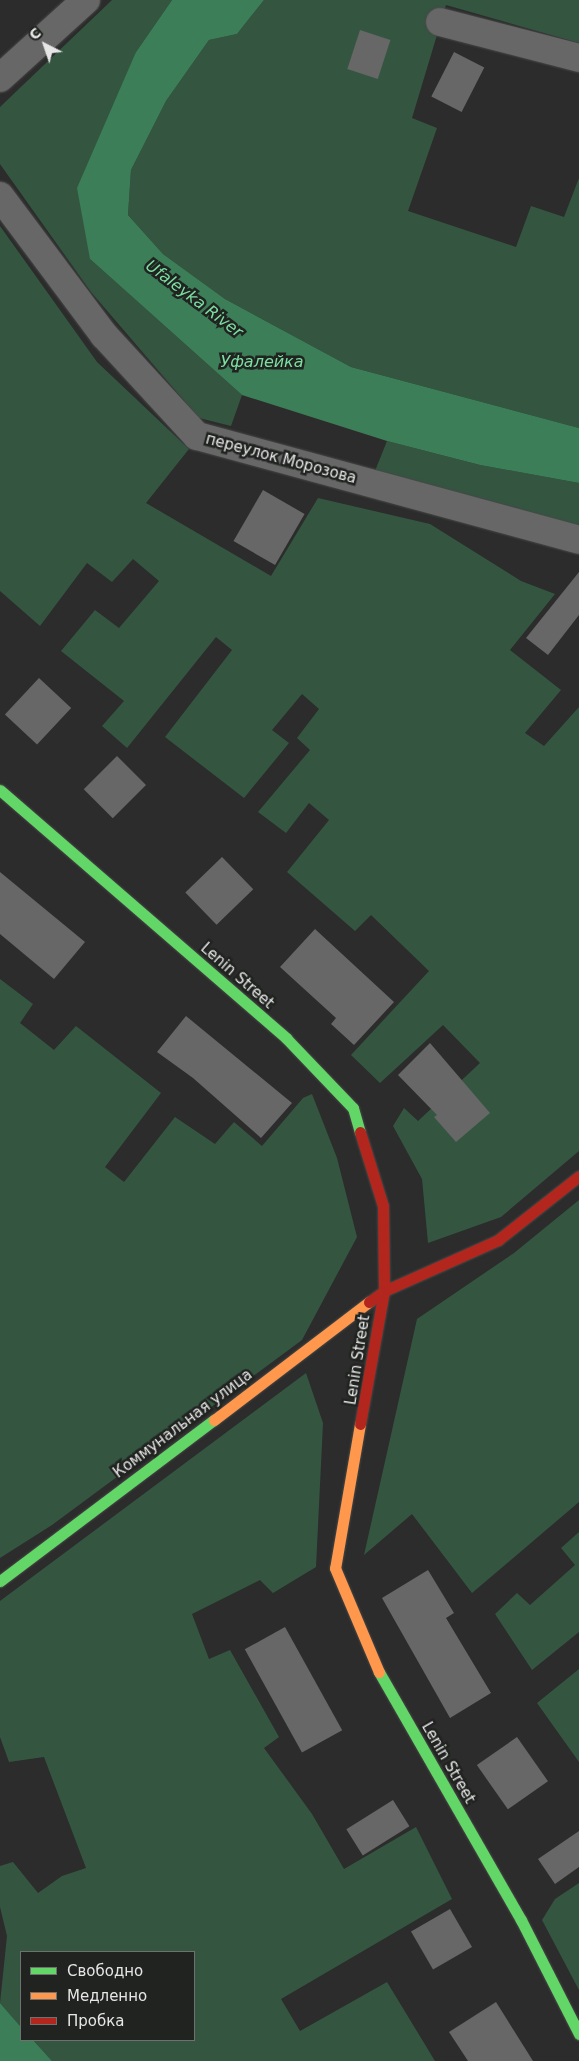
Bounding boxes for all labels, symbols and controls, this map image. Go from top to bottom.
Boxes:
north arrow [20,20,70,70]
text: С [26,24,44,43]
water label: Ufaleyka River [142,256,246,342]
water label: Уфалейка [220,352,304,372]
street label: переулок Морозова [204,430,358,488]
street label: Lenin Street [197,939,277,1013]
street label: Lenin Street [342,1314,374,1406]
street label: Коммунальная улица [110,1366,256,1482]
street label: Lenin Street [417,1719,479,1807]
legend [20,1951,195,2041]
text: Свободно [67,1962,143,1980]
text: Медленно [67,1987,147,2005]
text: Пробка [67,2012,124,2030]

